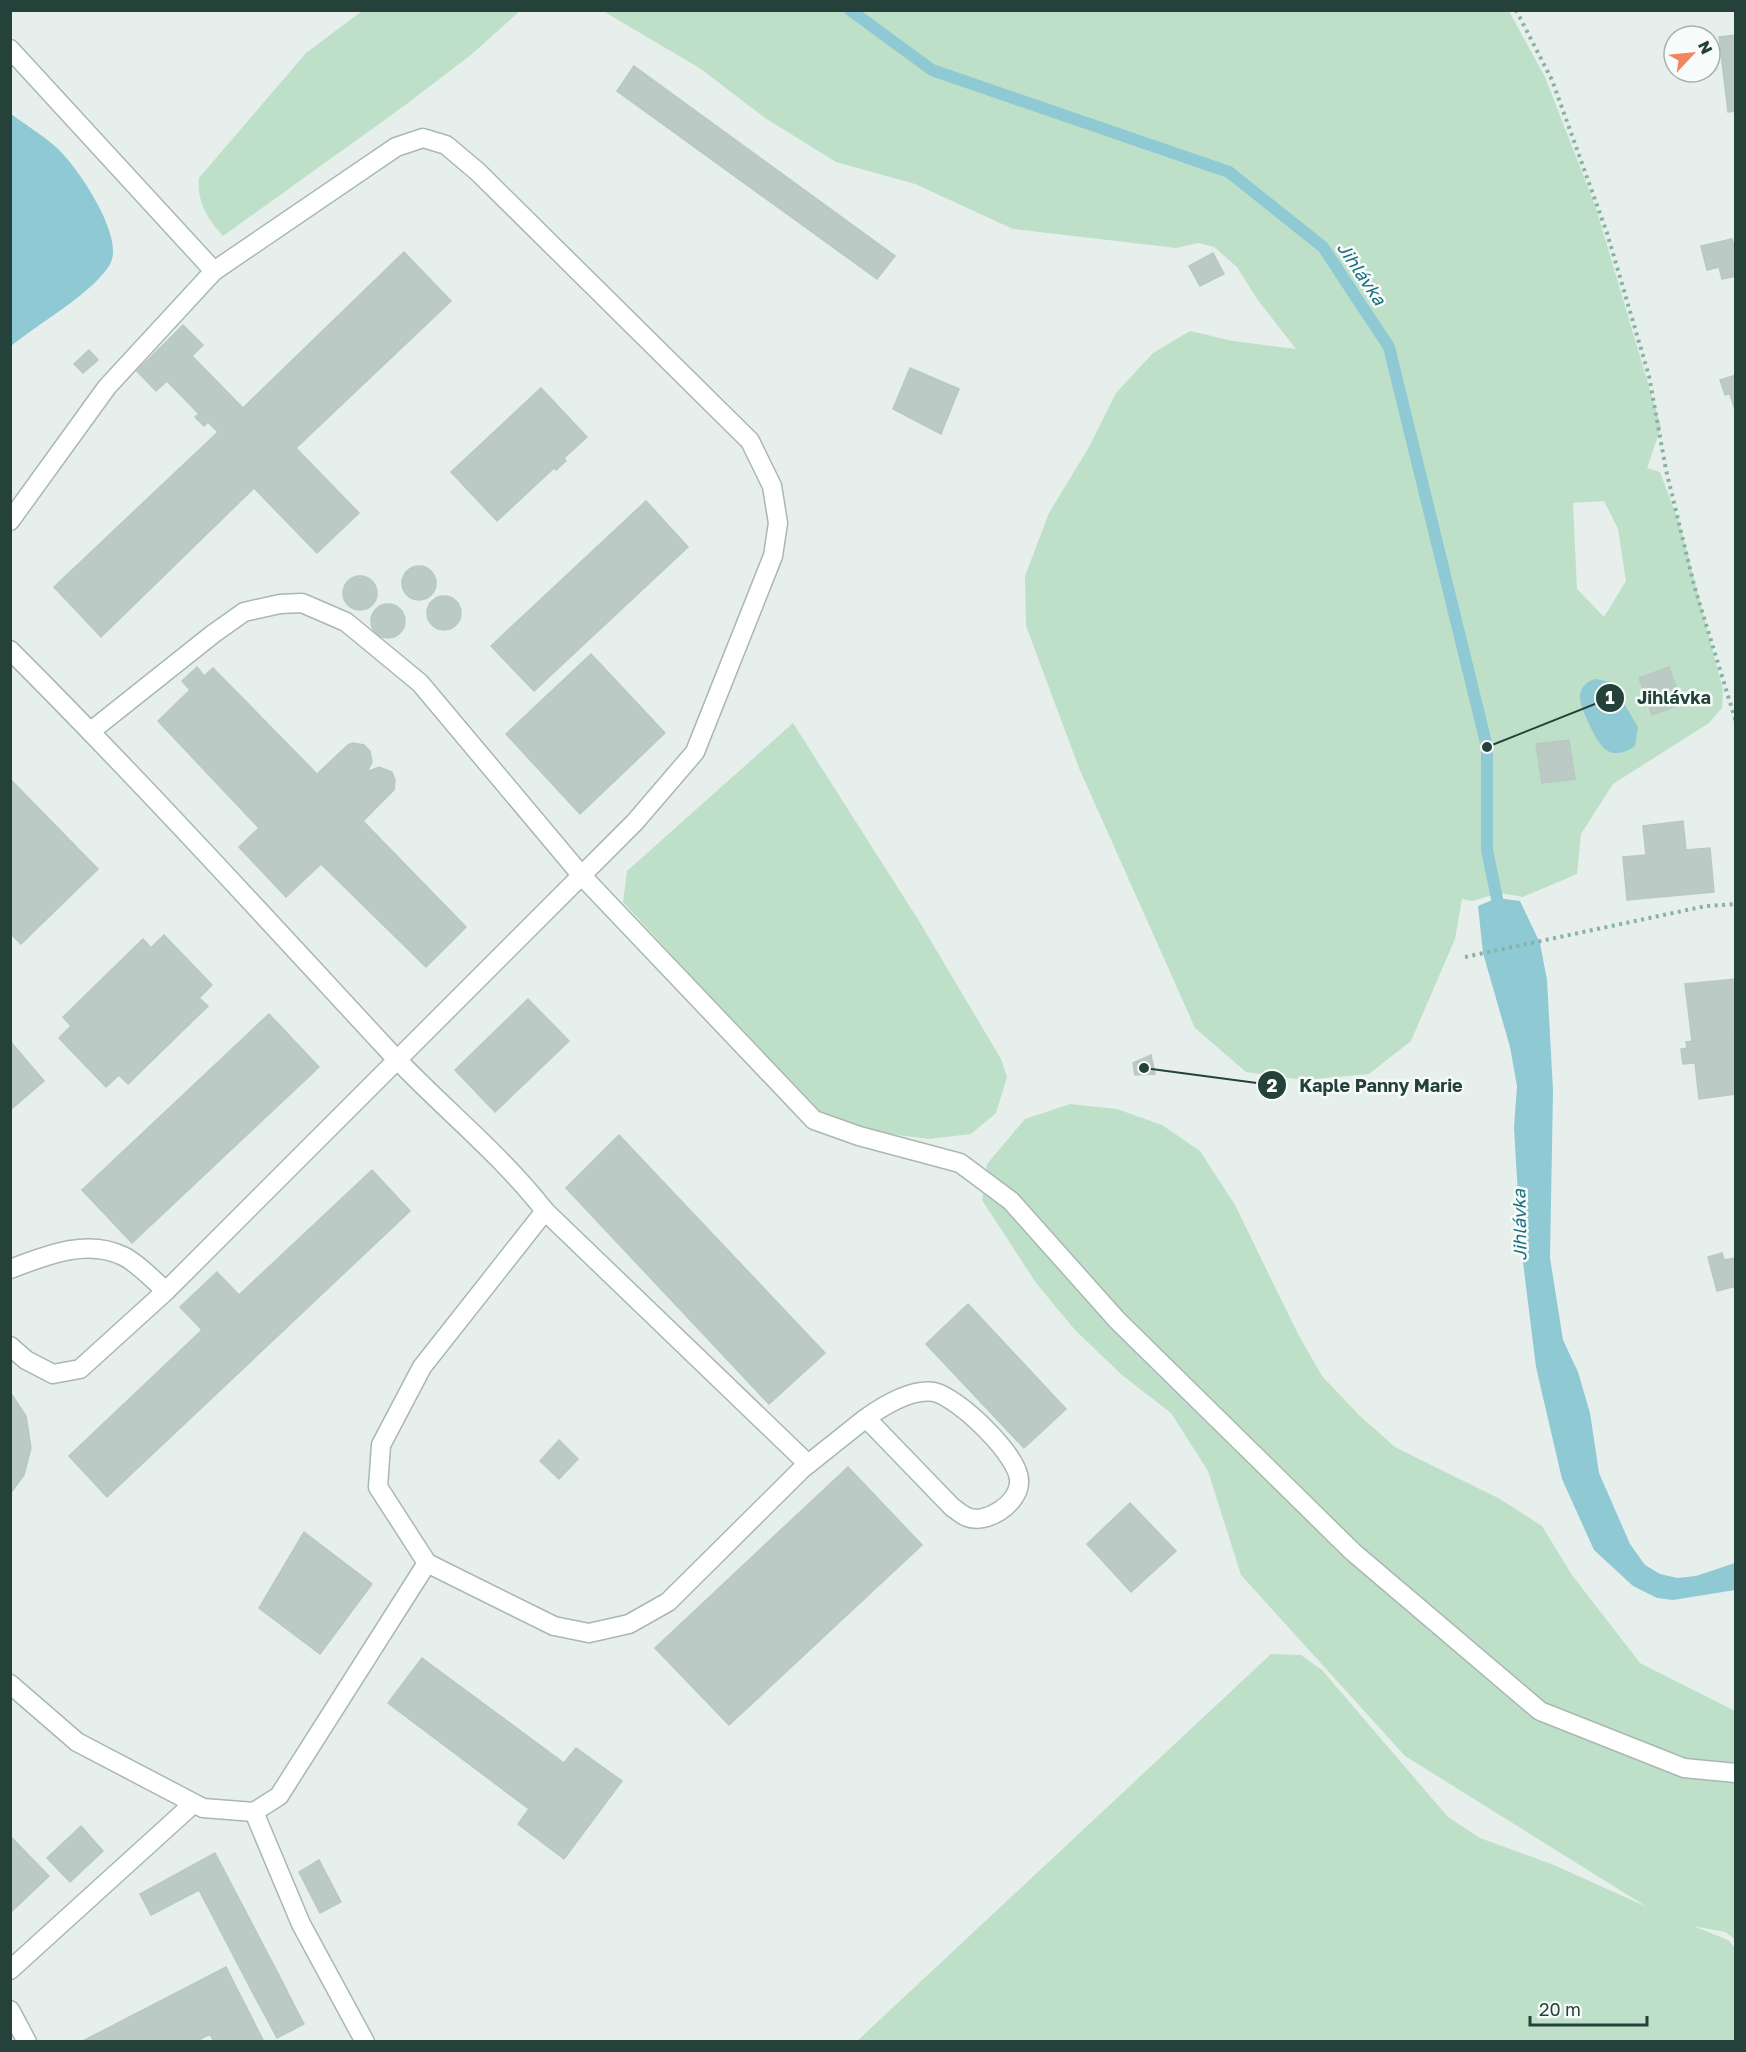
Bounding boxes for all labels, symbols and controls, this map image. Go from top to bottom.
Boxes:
north arrow [1662,24,1722,84]
text: N [1694,38,1717,57]
water label: Jihlávka [1333,237,1392,310]
callout: Jihlávka [1595,680,1723,716]
text: 1 [1605,686,1615,708]
text: Jihlávka [1637,686,1711,708]
callout: Kaple Panny Marie [1257,1067,1475,1103]
text: 2 [1267,1074,1278,1096]
text: Kaple Panny Marie [1299,1074,1463,1096]
water label: Jihlávka [1507,1188,1531,1261]
scale bar [1530,1989,1647,2027]
text: 20 m [1539,1998,1581,2020]

